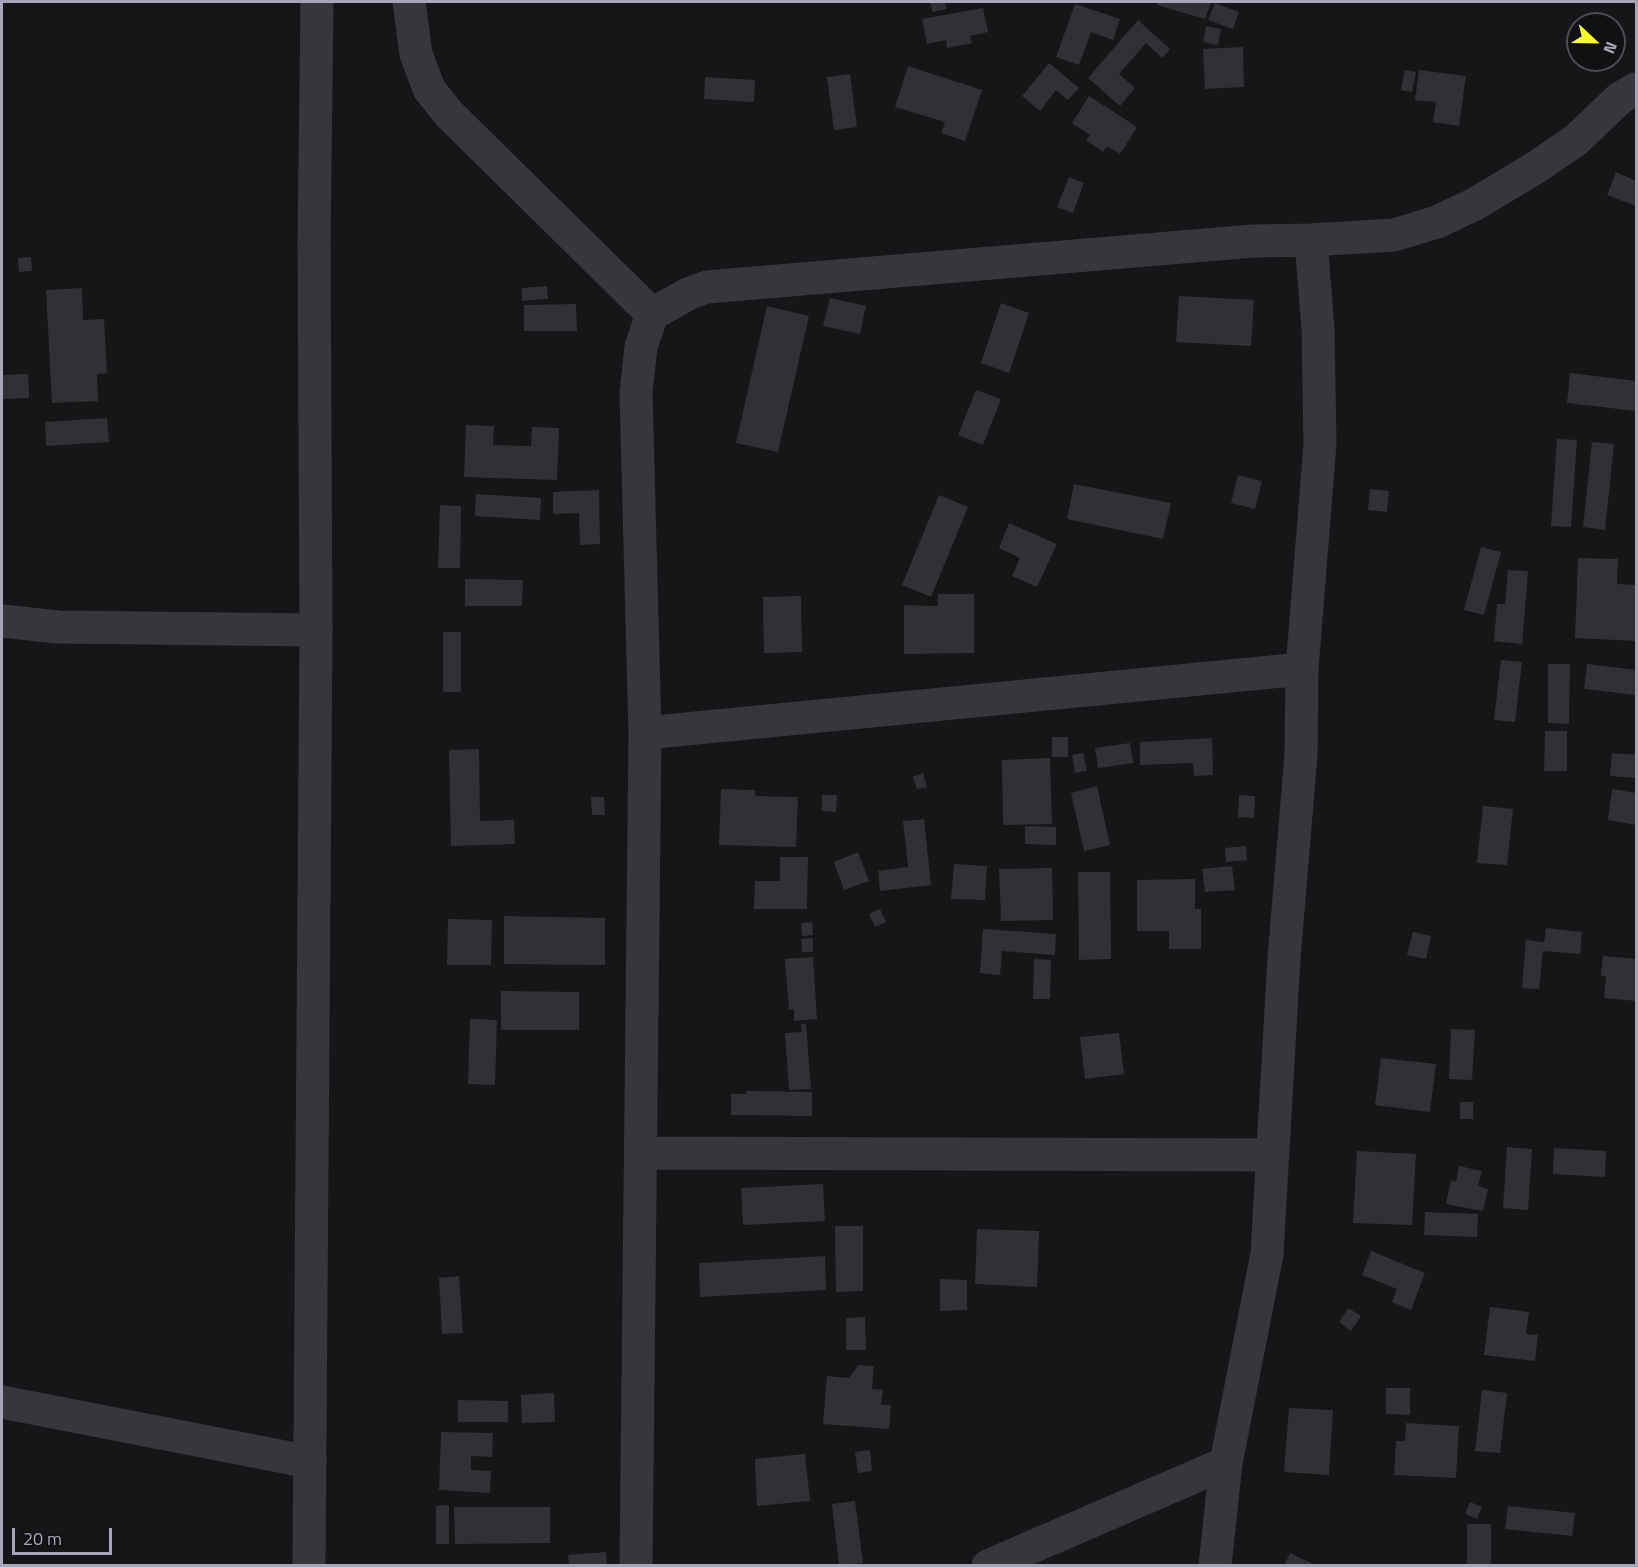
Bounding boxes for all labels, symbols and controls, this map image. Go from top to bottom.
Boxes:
north arrow [1566,12,1626,72]
text: N [1598,38,1624,58]
scale bar [15,1516,116,1554]
text: 20 m [23,1525,62,1552]

